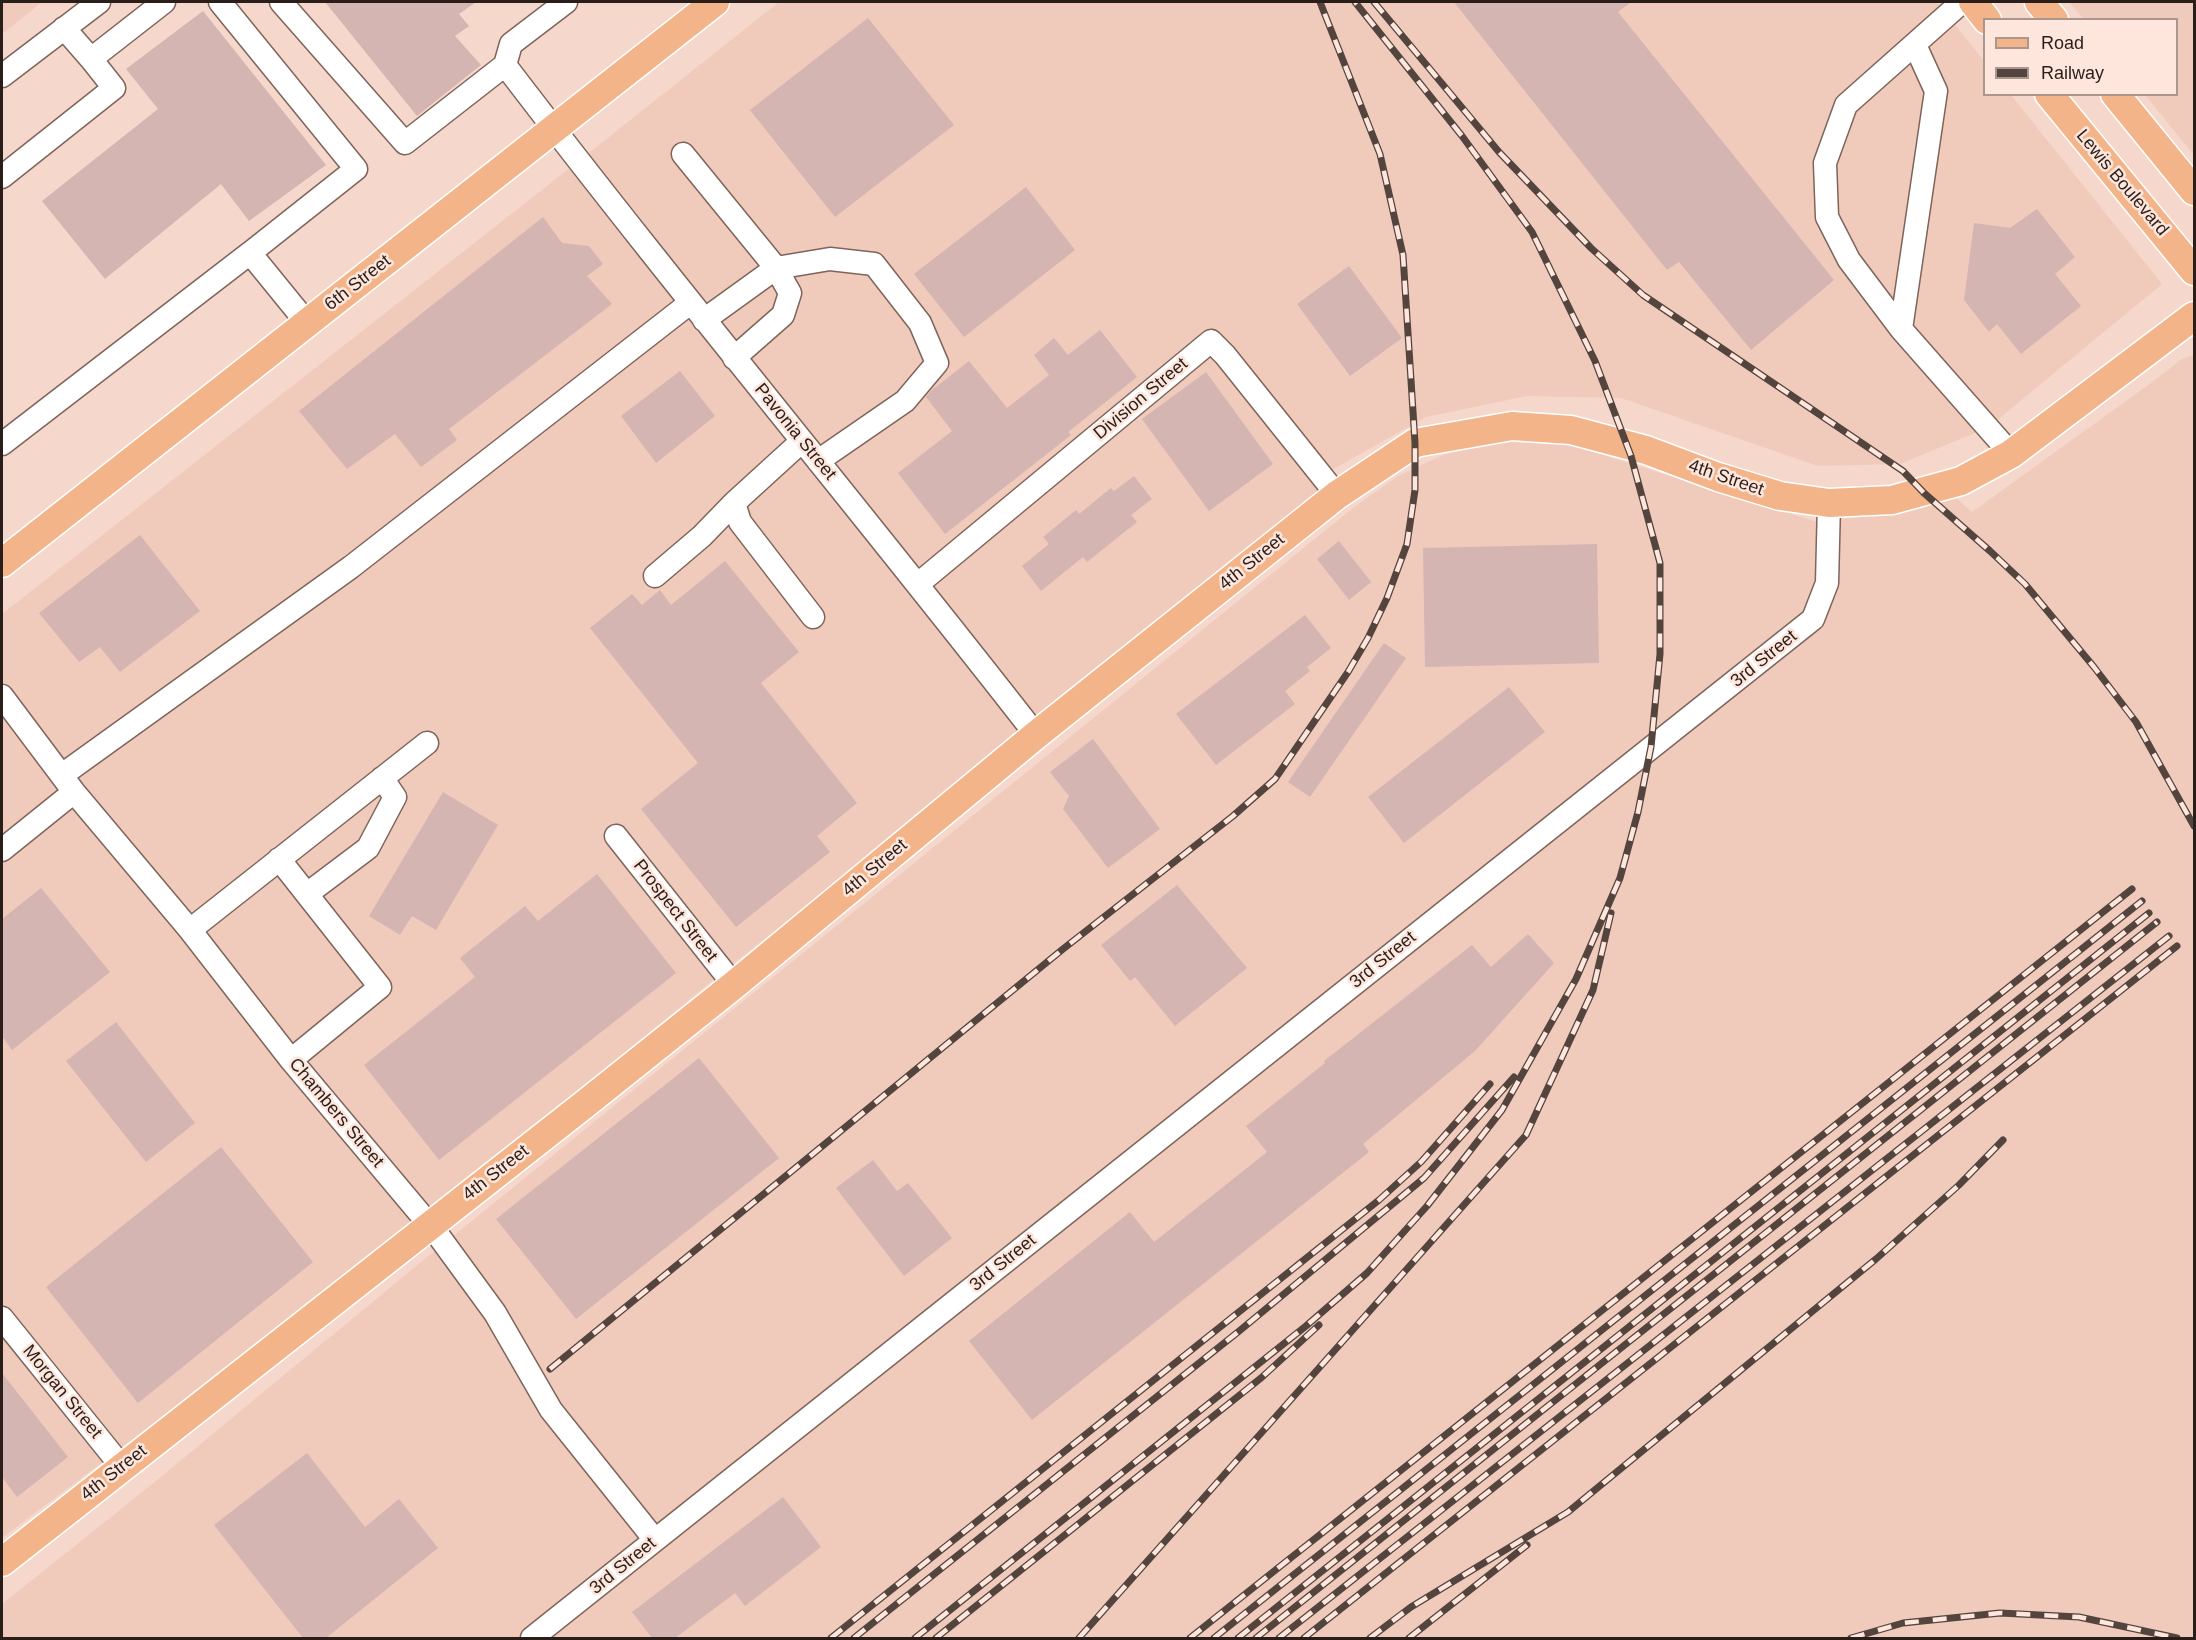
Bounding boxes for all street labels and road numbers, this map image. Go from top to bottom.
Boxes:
street label: Lewis Boulevard [2071,125,2173,241]
street label: 6th Street [321,250,395,316]
street label: Division Street [1090,353,1192,445]
street label: Pavonia Street [749,379,841,485]
street label: 4th Street [1686,455,1766,501]
street label: 4th Street [1215,529,1289,595]
street label: 3rd Street [1726,626,1802,692]
street label: 4th Street [838,835,912,901]
street label: Prospect Street [628,855,722,967]
street label: 3rd Street [1345,927,1421,993]
street label: Chambers Street [284,1054,388,1172]
street label: 4th Street [459,1140,533,1206]
street label: 3rd Street [965,1230,1041,1296]
street label: Morgan Street [18,1341,106,1443]
street label: 4th Street [77,1440,151,1506]
street label: 3rd Street [585,1533,661,1599]

